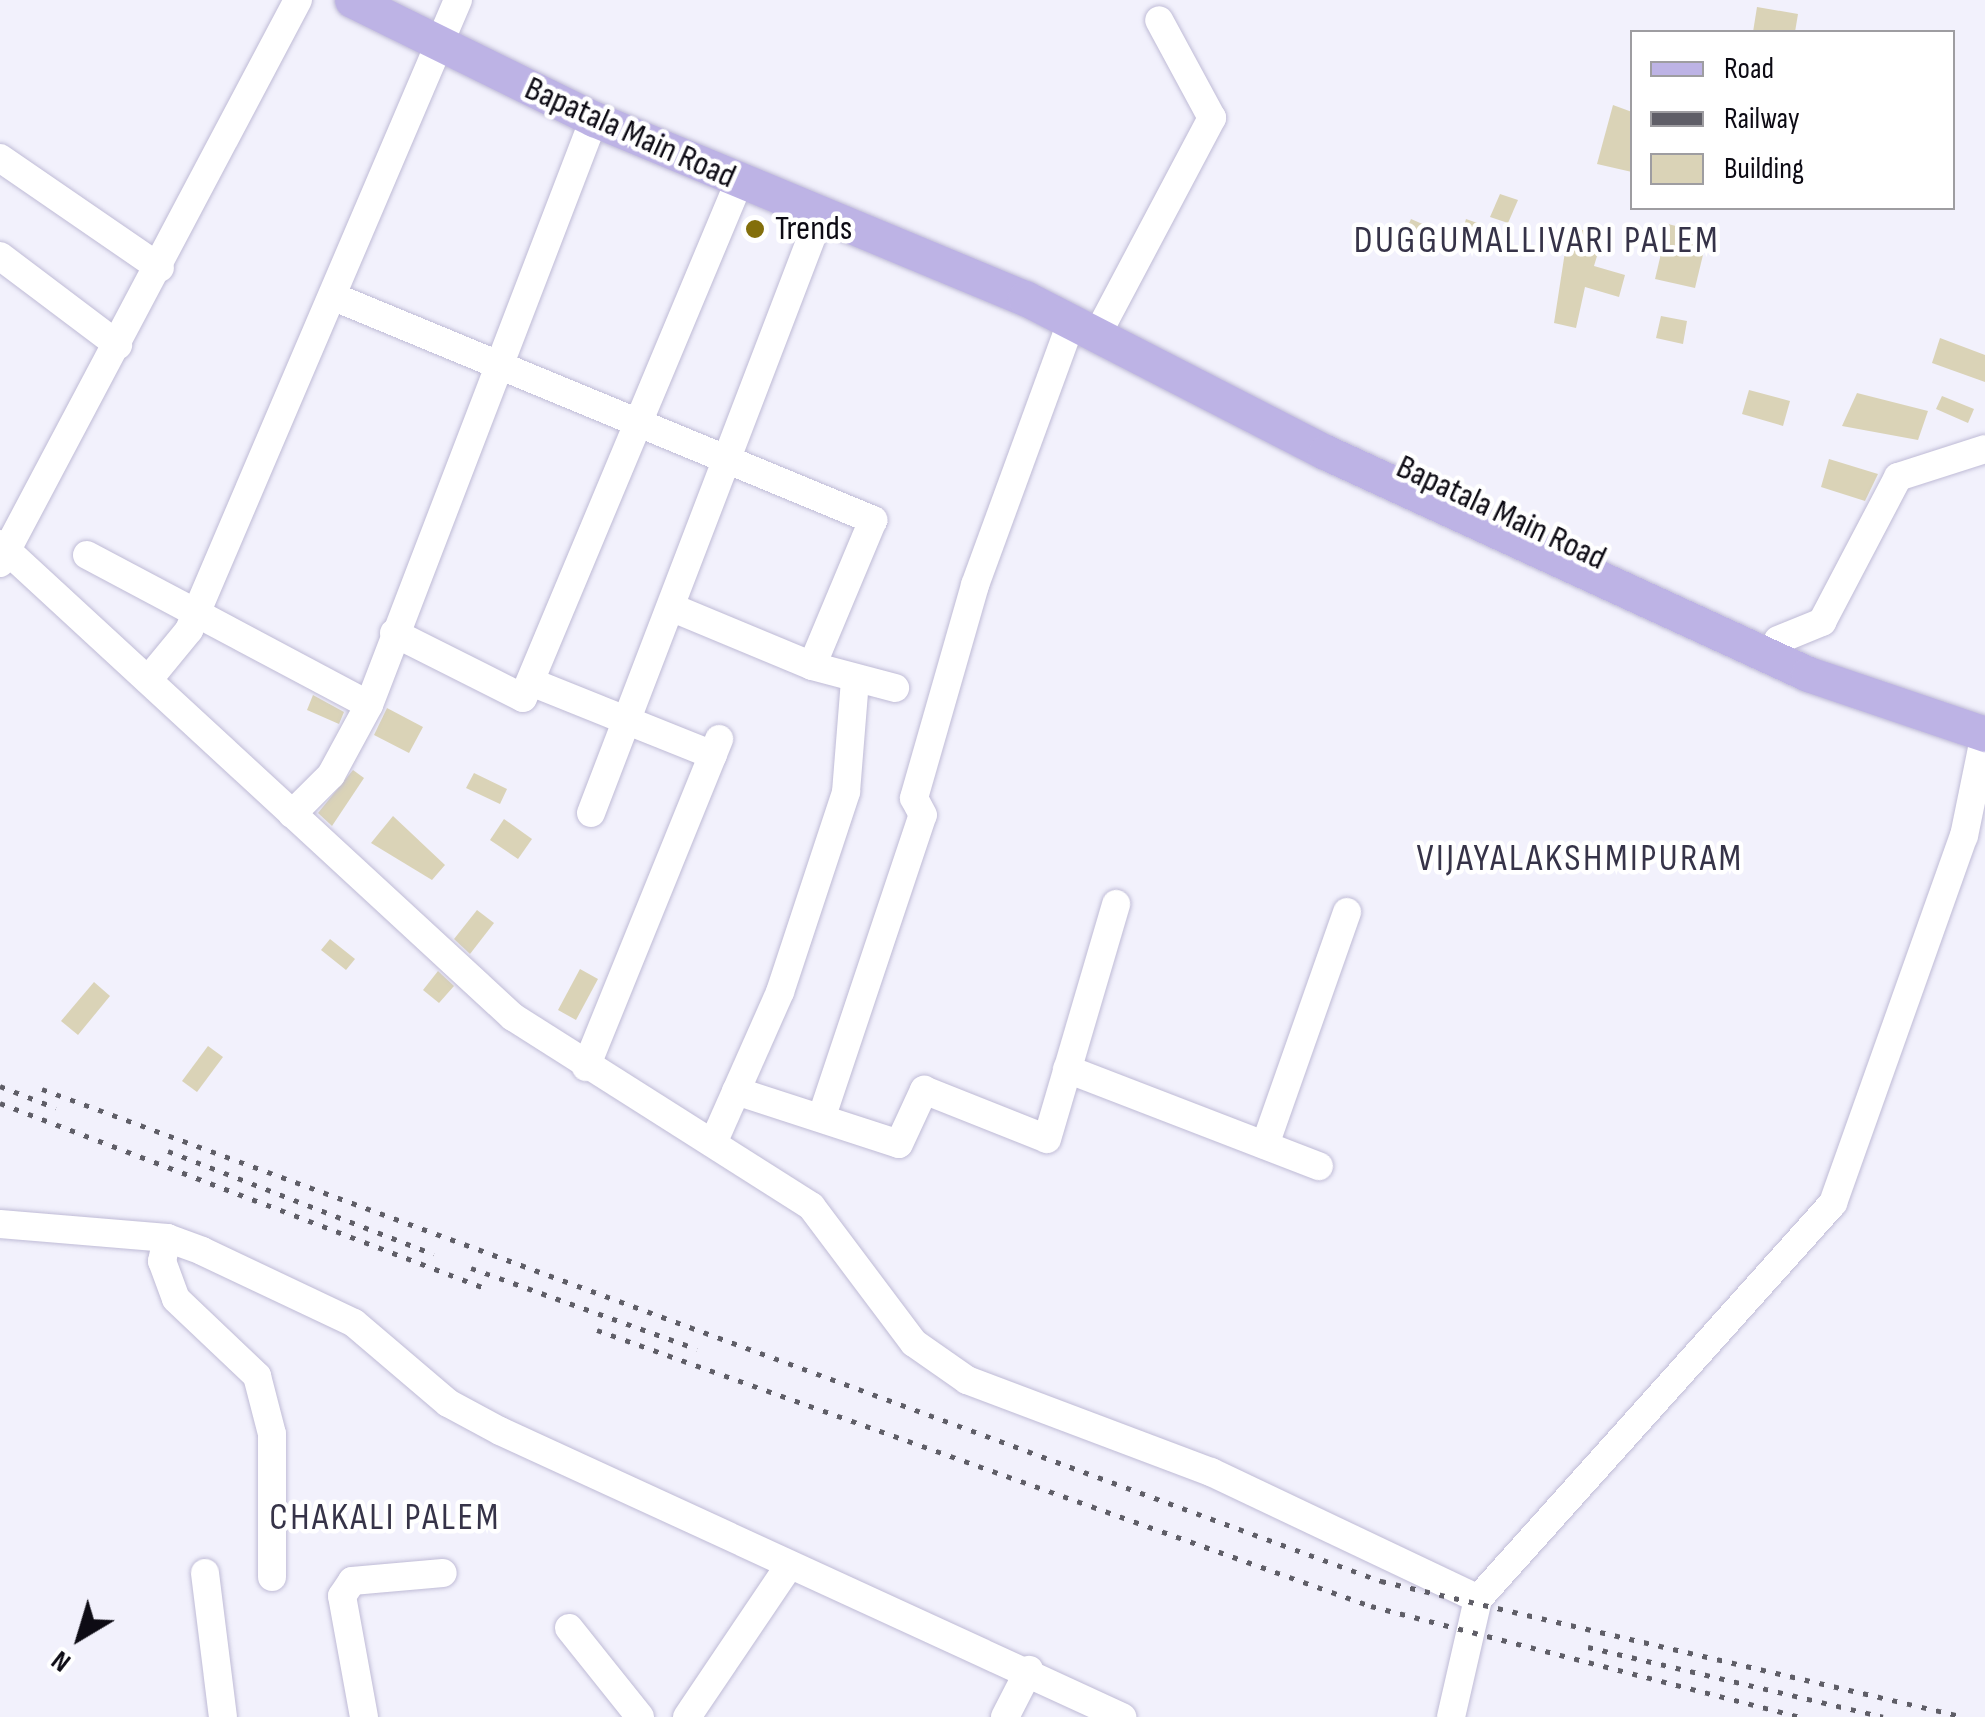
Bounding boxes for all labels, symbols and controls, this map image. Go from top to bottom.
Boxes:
legend [1630,30,1955,210]
text: Road [1724,51,1774,87]
street label: Bapatala Main Road [518,68,742,198]
text: Railway [1724,101,1800,137]
text: Building [1724,151,1804,187]
place label: Trends [775,208,852,250]
marker: Trends [744,218,766,240]
district label: DUGGUMALLIVARI PALEM [1354,218,1720,264]
street label: Bapatala Main Road [1390,446,1612,580]
district label: VIJAYALAKSHMIPURAM [1416,836,1744,882]
district label: CHAKALI PALEM [269,1495,501,1541]
north arrow [30,1587,130,1687]
text: N [45,1643,77,1679]

